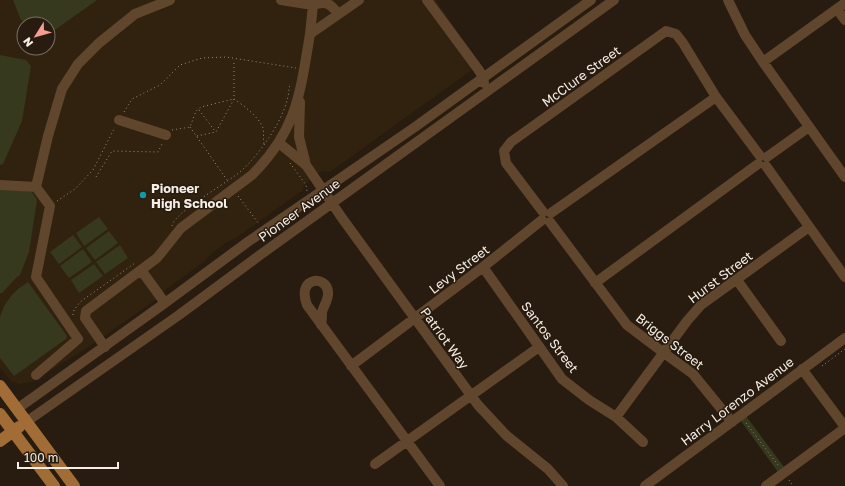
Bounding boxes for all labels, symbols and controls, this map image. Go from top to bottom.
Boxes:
north arrow [16,16,56,56]
text: N [20,35,35,50]
street label: McClure Street [539,42,623,110]
street label: Pioneer Avenue [255,175,343,245]
place label: Pioneer High School [151,180,228,211]
marker: Pioneer High School [138,190,148,200]
street label: Levy Street [426,241,492,297]
street label: Hurst Street [685,248,755,306]
street label: Santos Street [518,298,582,376]
street label: Patriot Way [417,304,473,372]
street label: Briggs Street [633,309,707,373]
street label: Harry Lorenzo Avenue [677,353,797,449]
scale bar [18,444,118,470]
text: 100 m [24,450,58,465]

